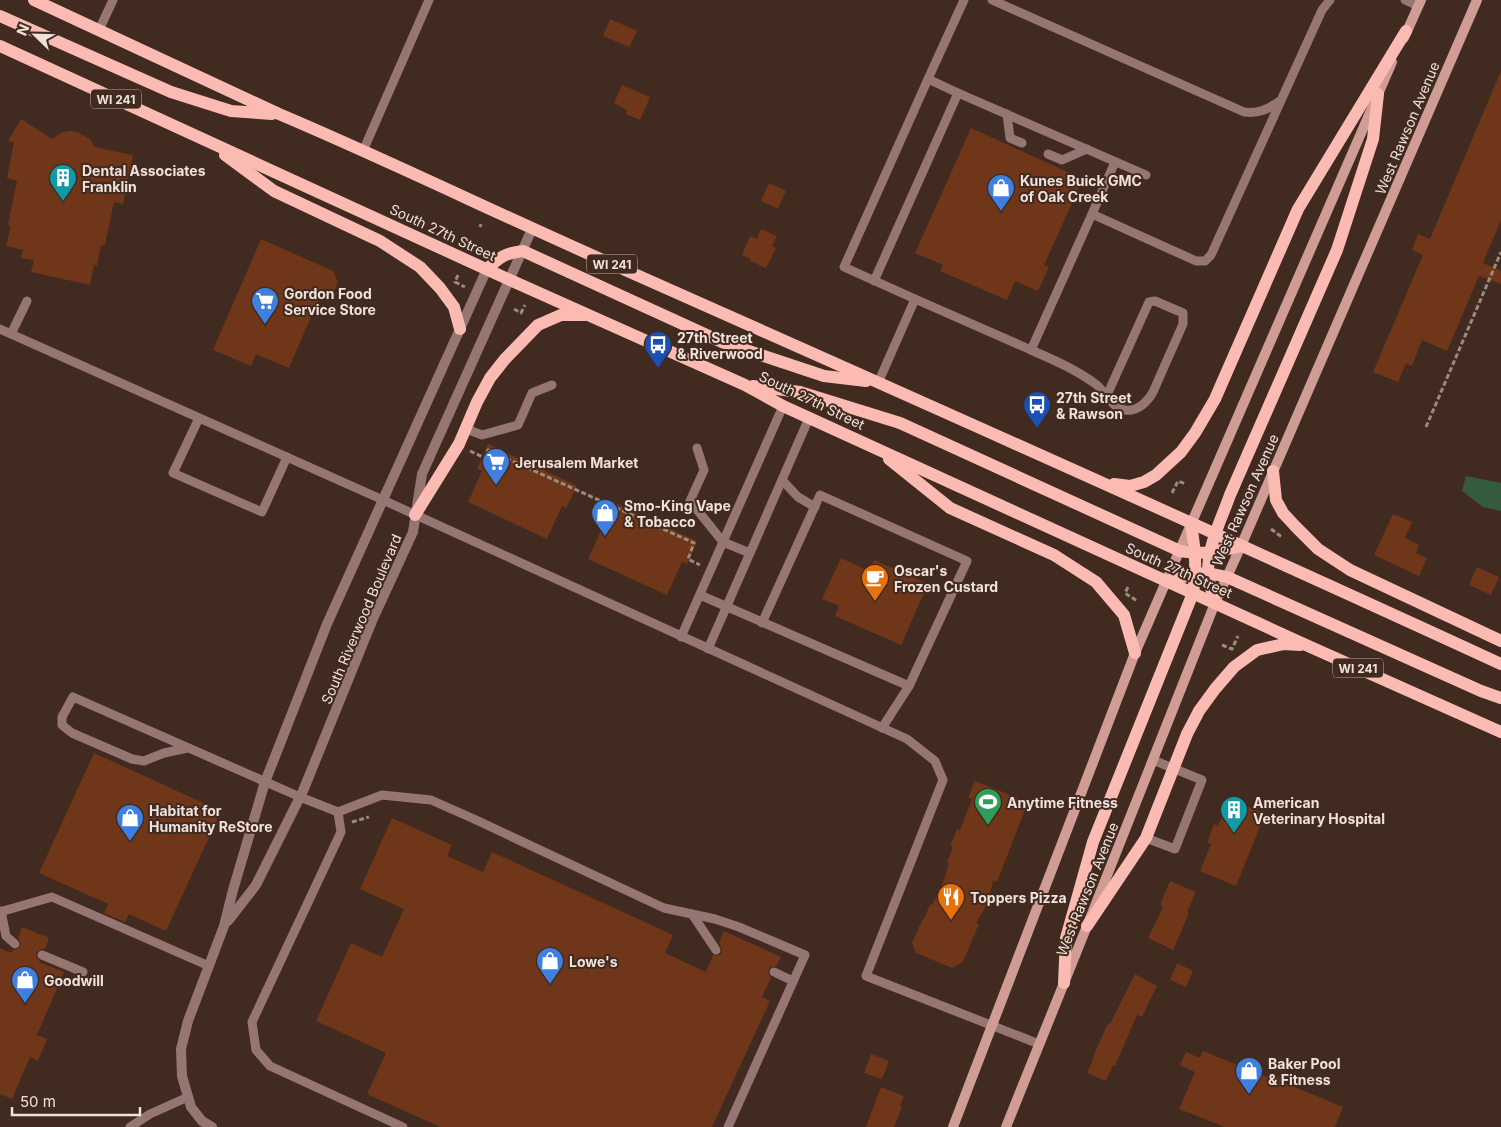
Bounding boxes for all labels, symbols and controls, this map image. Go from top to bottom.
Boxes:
north arrow [10,10,60,60]
text: N [13,21,32,38]
street label: West Rawson Avenue [1371,59,1443,197]
road number: WI 241 [91,90,141,108]
place label: Dental Associates Franklin [82,162,206,195]
building icon: Dental Associates Franklin [48,163,78,202]
place label: Kunes Buick GMC of Oak Creek [1020,172,1142,205]
shop icon: Kunes Buick GMC of Oak Creek [986,173,1016,212]
street label: South 27th Street [387,200,499,264]
road number: WI 241 [587,254,637,274]
place label: Gordon Food Service Store [284,285,376,318]
supermarket icon: Gordon Food Service Store [250,286,280,325]
place label: 27th Street & Riverwood [677,329,763,362]
bus stop icon: 27th Street & Riverwood [643,330,673,369]
street label: South 27th Street [756,367,868,433]
place label: 27th Street & Rawson [1056,389,1132,422]
bus stop icon: 27th Street & Rawson [1022,390,1052,429]
street label: West Rawson Avenue [1208,431,1282,569]
supermarket icon: Jerusalem Market [481,447,511,486]
place label: Jerusalem Market [515,454,639,471]
place label: Smo-King Vape & Tobacco [624,497,731,530]
shop icon: Smo-King Vape & Tobacco [590,498,620,537]
street label: South Riverwood Boulevard [317,532,405,706]
street label: South 27th Street [1123,539,1235,601]
place label: Oscar's Frozen Custard [894,562,998,595]
cafe icon: Oscar's Frozen Custard [860,563,890,602]
road number: WI 241 [1333,658,1383,678]
sports icon: Anytime Fitness [973,787,1003,826]
place label: Anytime Fitness [1007,794,1118,811]
place label: American Veterinary Hospital [1253,794,1385,827]
building icon: American Veterinary Hospital [1219,795,1249,834]
place label: Habitat for Humanity ReStore [149,802,273,835]
shop icon: Habitat for Humanity ReStore [115,803,145,842]
street label: West Rawson Avenue [1052,820,1122,958]
restaurant icon: Toppers Pizza [936,882,966,921]
place label: Toppers Pizza [970,889,1067,906]
shop icon: Lowe's [535,946,565,985]
place label: Lowe's [569,953,618,970]
shop icon: Goodwill [10,965,40,1004]
place label: Goodwill [44,972,104,989]
place label: Baker Pool & Fitness [1268,1055,1340,1088]
shop icon: Baker Pool & Fitness [1234,1056,1264,1095]
scale bar [12,1084,140,1116]
text: 50 m [20,1092,56,1111]

